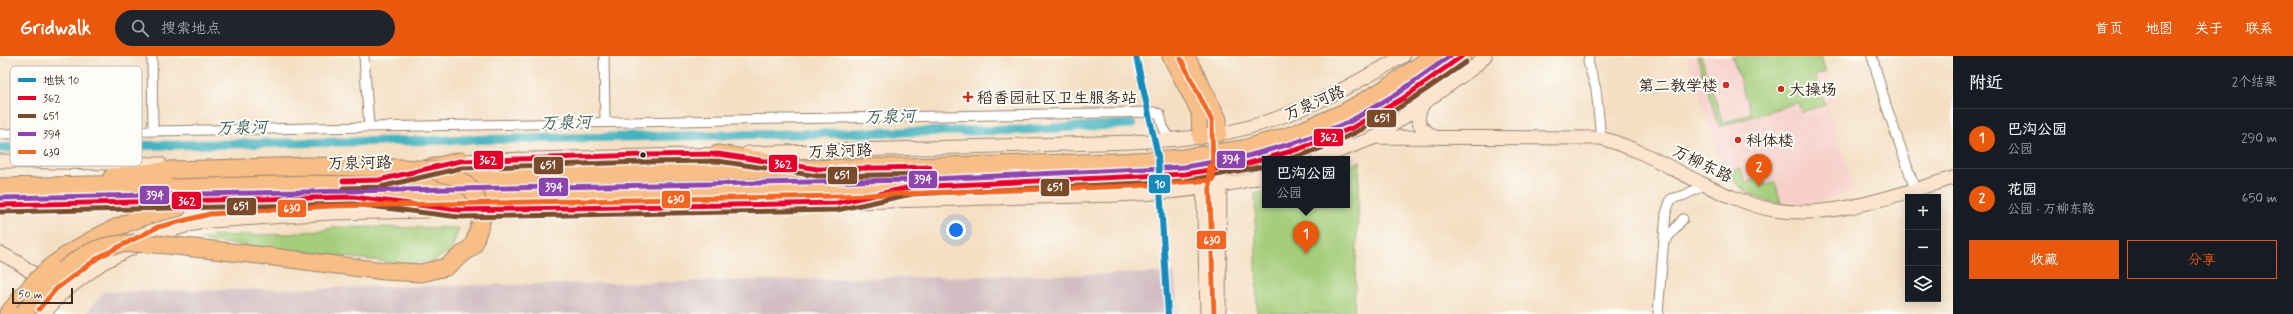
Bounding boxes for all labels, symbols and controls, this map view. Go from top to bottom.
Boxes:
search box [115,10,395,46]
text: Gridwalk [20,16,91,41]
icon: search [129,17,151,39]
text: 搜索地点 [161,19,221,39]
text: 首页 [2095,20,2123,38]
text: 地图 [2145,20,2173,38]
text: 关于 [2195,20,2223,38]
text: 联系 [2245,20,2273,38]
legend [10,66,142,166]
text: 附近 [1969,72,2003,94]
text: 地铁 10 [43,74,79,88]
text: 2个结果 [2232,74,2277,91]
place label: 第二教学楼 [1638,76,1718,97]
marker: 第二教学楼 [1721,80,1731,90]
place label: 大操场 [1789,80,1837,101]
street label: 万泉河路 [1281,81,1348,126]
marker: 大操场 [1776,84,1786,94]
place label: 稻香园社区卫生服务站 [977,88,1137,109]
marker: 稻香园社区卫生服务站 [962,91,974,103]
text: 362 [43,92,61,106]
water label: 万泉河 [864,106,919,128]
line badge: 651 [1366,109,1397,128]
text: 651 [43,110,59,124]
water label: 万泉河 [540,112,595,134]
text: 651 [1374,112,1390,126]
water label: 万泉河 [216,117,271,139]
text: 巴沟公园 [2007,120,2067,140]
text: 394 [43,128,62,142]
line badge: 362 [1313,128,1344,147]
text: 1 [1979,130,1985,147]
text: 290 m [2241,130,2277,147]
text: 362 [1320,131,1338,145]
place label: 科体楼 [1746,131,1794,152]
marker: 科体楼 [1733,135,1743,145]
street label: 万泉河路 [808,140,872,163]
street label: 万柳东路 [1669,141,1736,188]
text: 公园 [2007,141,2033,158]
text: 630 [43,146,60,160]
line badge: 362 [473,150,504,170]
unlabelled marker [638,150,648,160]
line badge: 394 [1216,150,1246,169]
street label: 万泉河路 [328,152,392,175]
text: 394 [1222,153,1241,167]
text: 362 [479,154,497,168]
line badge: 362 [768,154,798,173]
pin: 2 [1746,154,1772,187]
line badge: 651 [533,156,564,175]
popup [1262,156,1350,208]
text: 362 [774,158,792,172]
text: 651 [540,159,556,173]
text: 巴沟公园 [1276,164,1336,184]
line badge: 651 [827,166,858,185]
text: 651 [834,169,850,183]
line badge: 394 [908,170,938,189]
text: 394 [914,173,933,187]
line badge: 10 [1148,174,1171,194]
line badge: 394 [538,177,569,197]
line badge: 651 [1040,178,1070,197]
text: 10 [1154,178,1166,192]
text: 花园 [2007,180,2037,200]
text: 394 [545,181,564,195]
text: 651 [1047,181,1063,195]
line badge: 394 [139,185,170,205]
text: 公园 [1276,185,1302,202]
text: 394 [146,189,165,203]
line badge: 630 [661,190,691,209]
text: 2 [1979,190,1985,207]
text: 650 m [2242,190,2277,207]
line badge: 362 [171,191,202,210]
text: 630 [668,193,685,207]
map controls [1905,194,1941,302]
button: + [1905,194,1941,230]
text: 362 [178,195,196,209]
line badge: 651 [226,197,257,216]
line badge: 630 [277,199,307,218]
text: 651 [233,200,249,214]
text: 公园 · 万柳东路 [2007,201,2095,218]
text: 630 [284,202,301,216]
your location [946,220,966,240]
pin: 1 [1293,221,1319,254]
line badge: 630 [1196,230,1227,250]
button: − [1905,230,1941,266]
text: 630 [1204,234,1221,248]
button: 收藏 [1969,240,2119,279]
button: 分享 [2127,240,2277,279]
button: layers [1905,266,1941,302]
scale bar [12,286,73,305]
text: 50 m [18,288,43,302]

